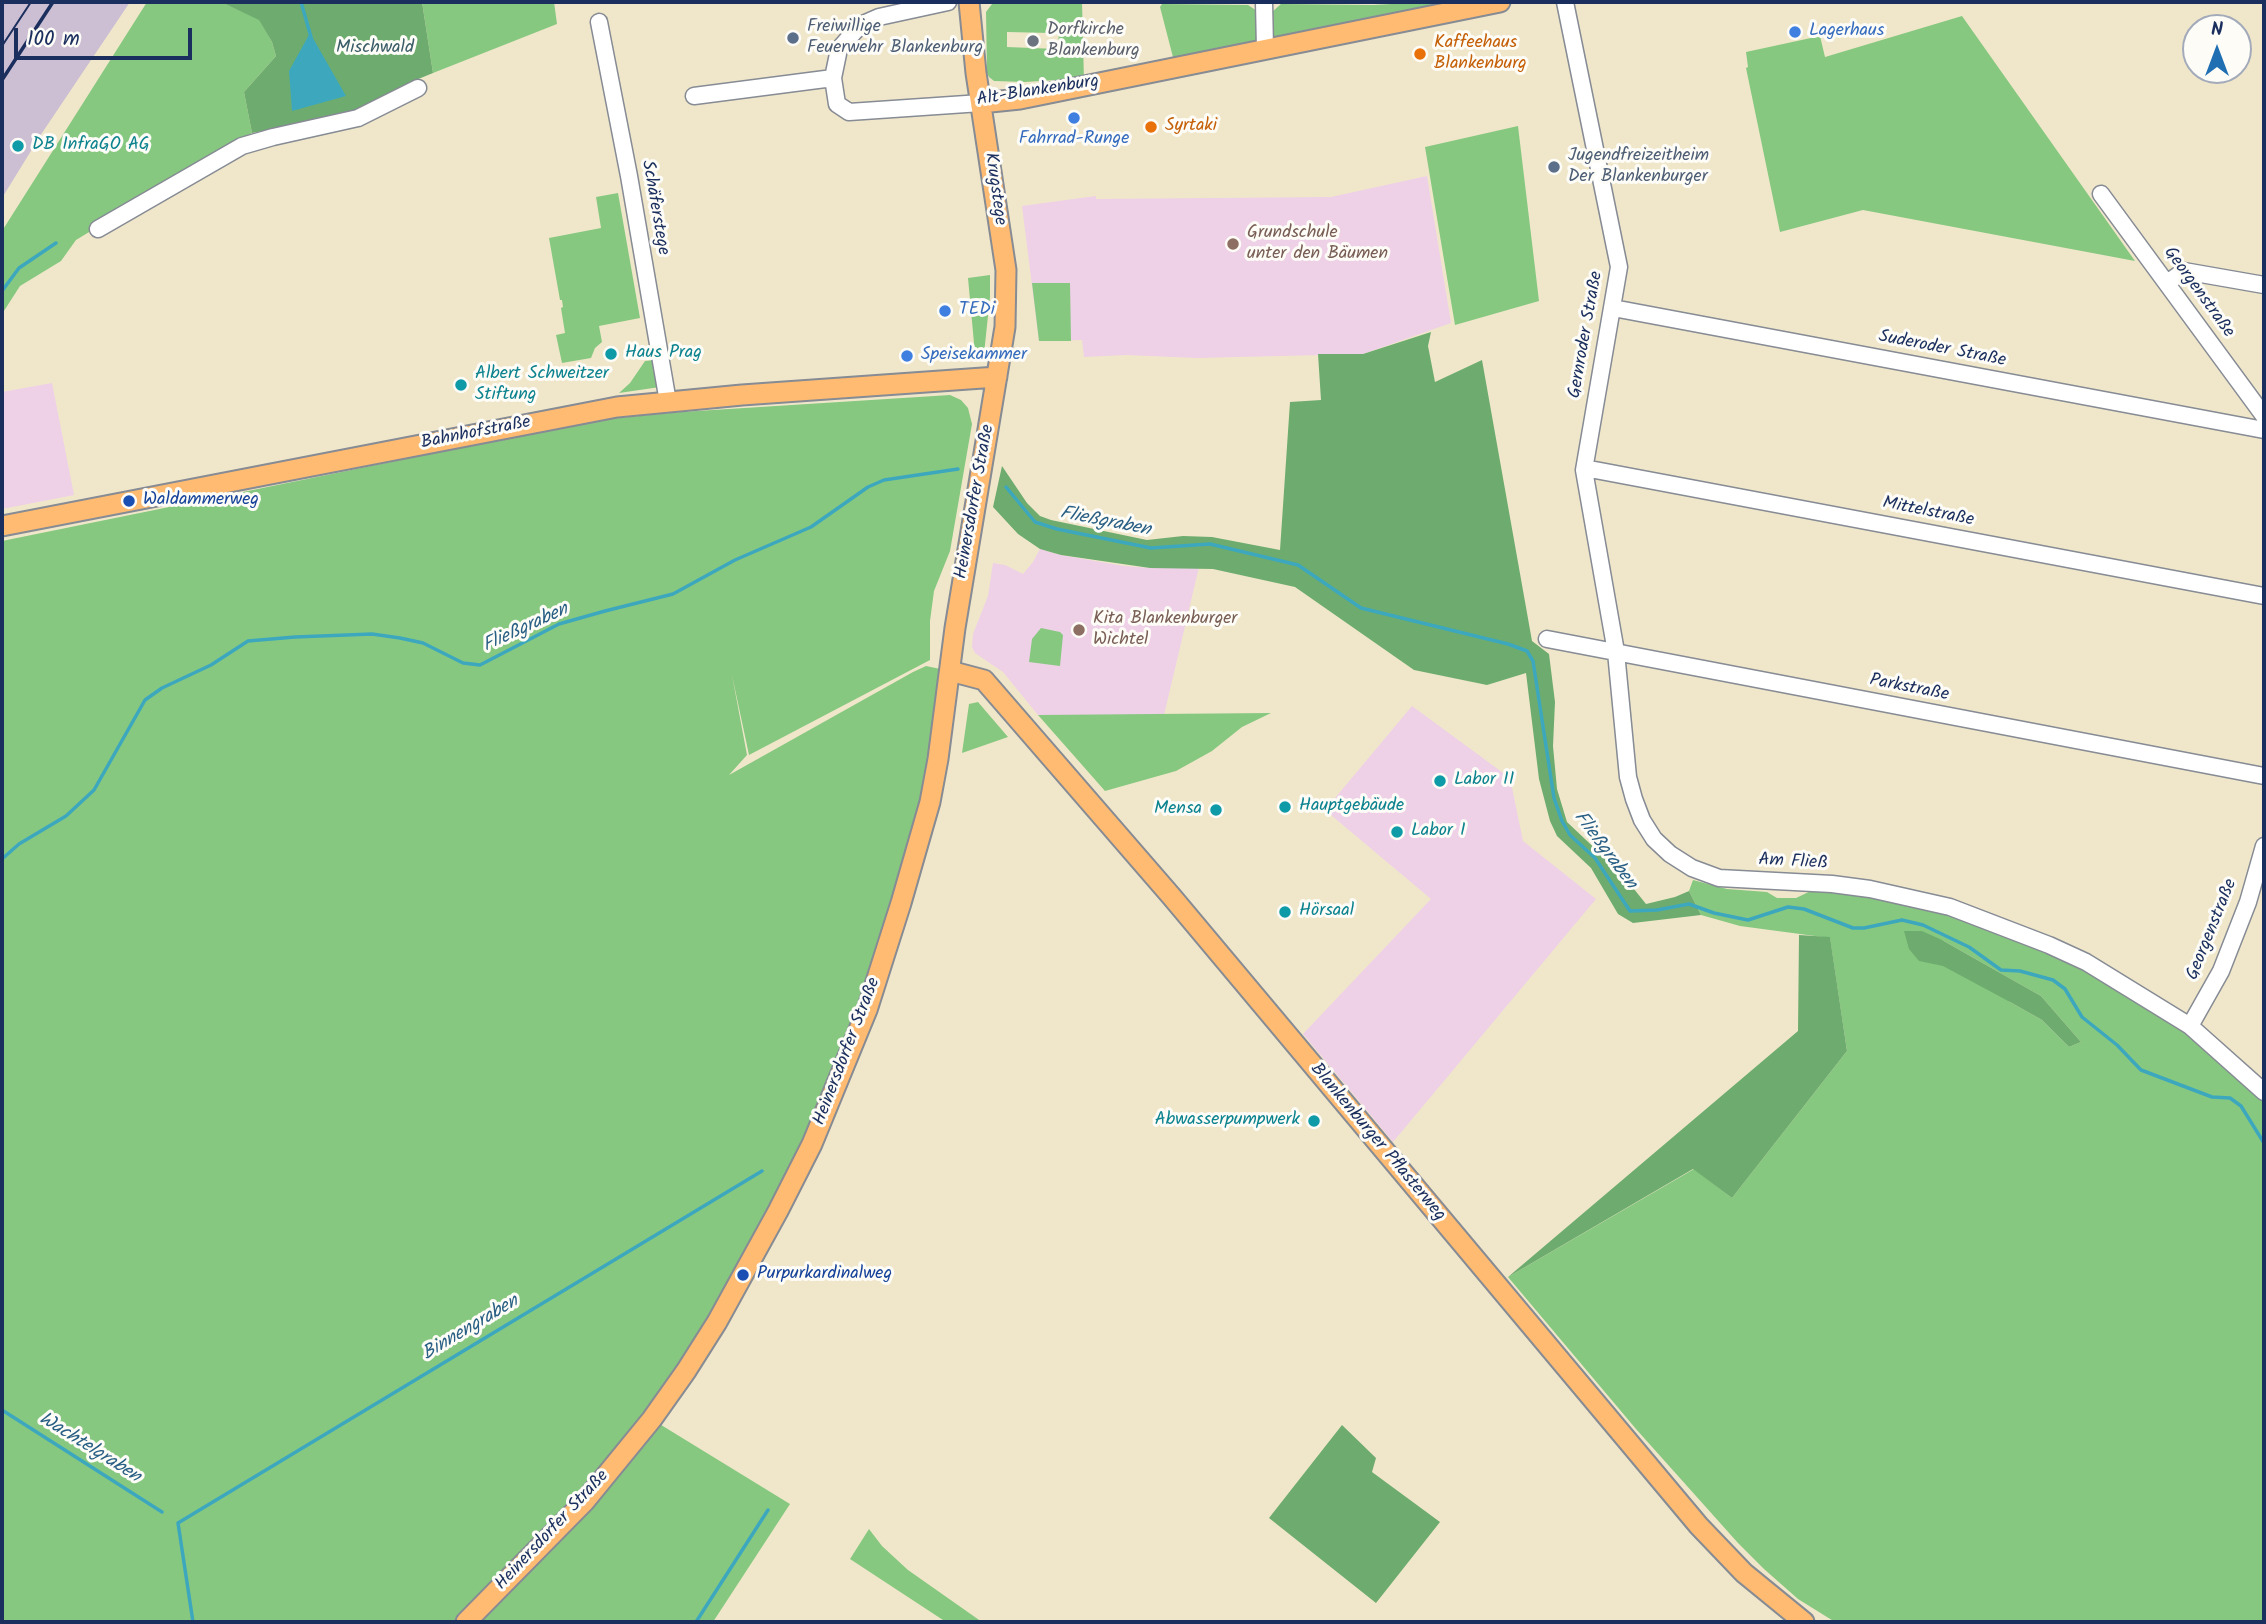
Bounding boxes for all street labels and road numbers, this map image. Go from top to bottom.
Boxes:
street label: Alt-Blankenburg [975,72,1101,112]
street label: Krugstege [978,151,1010,227]
street label: Schäferstege [635,159,673,257]
street label: Georgenstraße [2158,243,2238,343]
street label: Gernroder Straße [1565,270,1609,400]
street label: Suderoder Straße [1877,327,2007,373]
street label: Bahnhofstraße [419,413,533,455]
street label: Heinersdorfer Straße [952,423,1000,581]
street label: Mittelstraße [1880,494,1976,532]
street label: Parkstraße [1868,671,1950,707]
street label: Am Fließ [1758,850,1828,876]
street label: Georgenstraße [2183,876,2243,984]
street label: Heinersdorfer Straße [810,975,886,1129]
street label: Blankenburger Pflasterweg [1305,1060,1449,1226]
street label: Heinersdorfer Straße [492,1466,614,1596]

